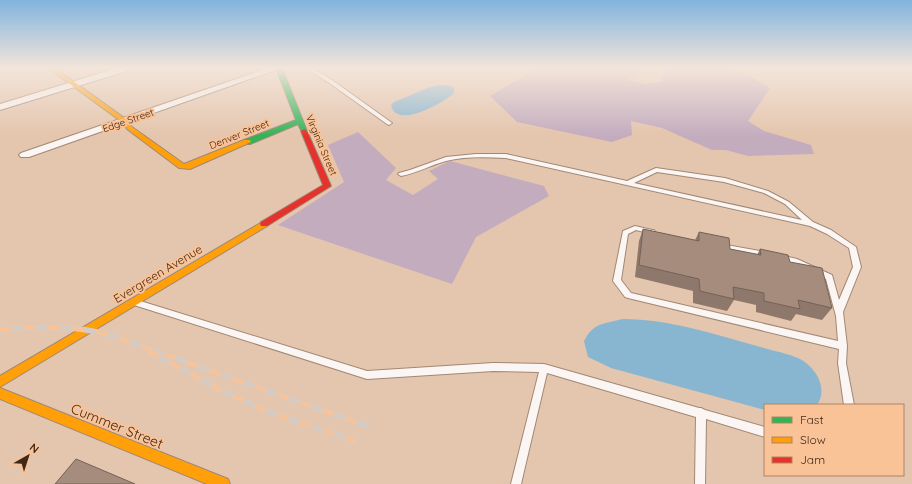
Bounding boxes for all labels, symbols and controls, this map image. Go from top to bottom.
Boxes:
street label: Edge Street [101,105,156,135]
street label: Virginia Street [303,113,340,178]
street label: Denver Street [207,116,272,152]
street label: Evergreen Avenue [111,241,205,306]
street label: Cummer Street [68,399,166,453]
legend [764,404,904,476]
text: Fast [800,412,824,427]
text: Slow [800,432,826,447]
north arrow [8,436,48,476]
text: N [27,440,42,456]
text: Jam [800,452,825,467]

